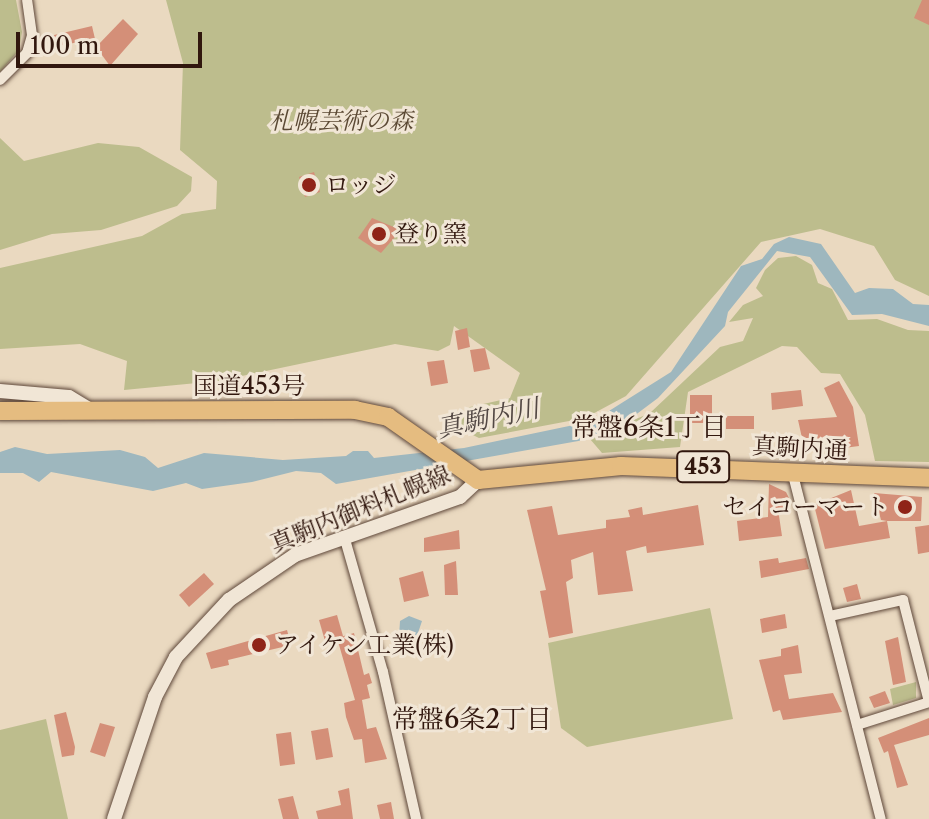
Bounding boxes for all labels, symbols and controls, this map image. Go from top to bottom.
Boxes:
scale bar [20,16,206,66]
text: 100 m [30,31,99,60]
park label: 札幌芸術の森 [269,107,413,135]
place label: ロッジ [325,171,397,199]
marker: ロッジ [300,176,318,194]
place label: 登り窯 [395,220,467,248]
marker: 登り窯 [370,225,388,243]
street label: 国道453号 [193,372,305,400]
water label: 真駒内川 [434,393,542,445]
district label: 常盤6条1丁目 [571,412,727,444]
street label: 真駒内通 [751,431,849,465]
road number: 453 [675,449,731,485]
street label: 真駒内御料札幌線 [266,460,454,558]
place label: セイコーマート [721,493,889,521]
marker: セイコーマート [896,498,914,516]
place label: アイケン工業(株) [275,631,458,659]
marker: アイケン工業(株) [250,636,268,654]
district label: 常盤6条2丁目 [392,704,552,736]

